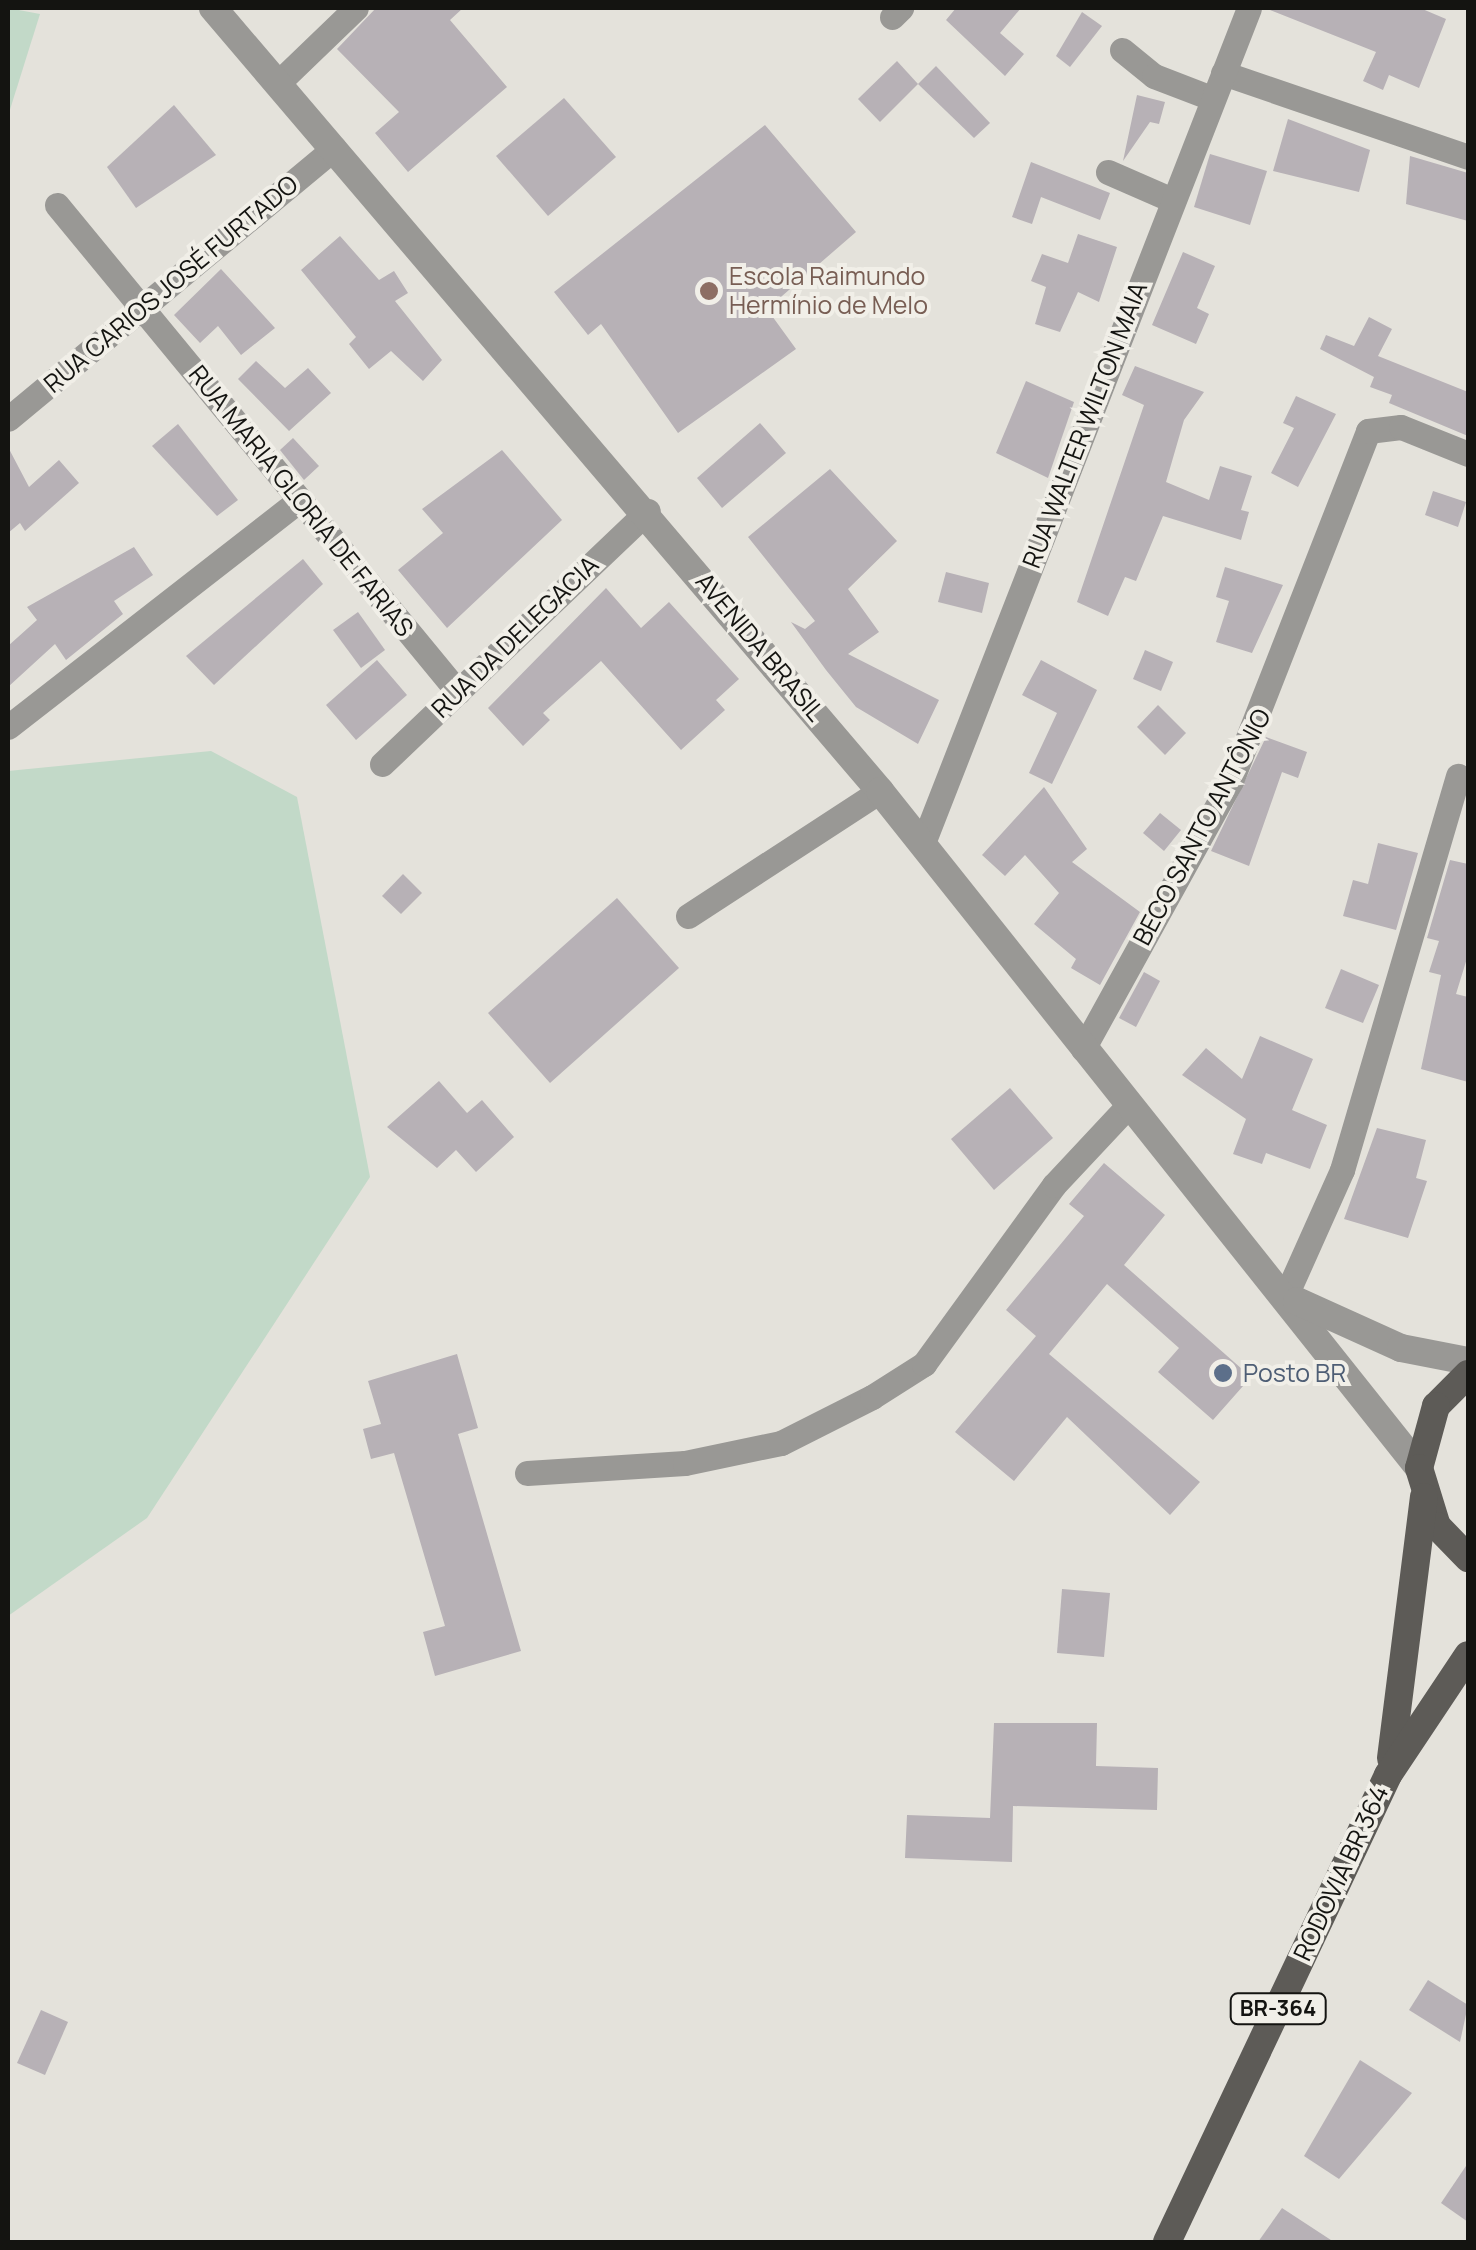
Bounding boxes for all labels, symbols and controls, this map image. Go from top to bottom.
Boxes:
street label: RUA CARIOS JOSÉ FURTADO [38,169,304,399]
place label: Escola Raimundo Hermínio de Melo [729,262,928,321]
street label: RUA WALTER WILTON MAIA [1016,278,1154,572]
marker: Escola Raimundo Hermínio de Melo [698,280,720,302]
street label: RUA MARIA GLORIA DE FARIAS [182,360,420,642]
street label: RUA DA DELEGACIA [426,550,604,724]
street label: AVENIDA BRASIL [689,567,831,727]
street label: BECO SANTO ANTÔNIO [1127,704,1277,950]
place label: Posto BR [1243,1358,1346,1388]
marker: Posto BR [1212,1362,1234,1384]
street label: RODOVIA BR 364 [1287,1781,1395,1965]
road number: BR-364 [1228,1992,1328,2026]

